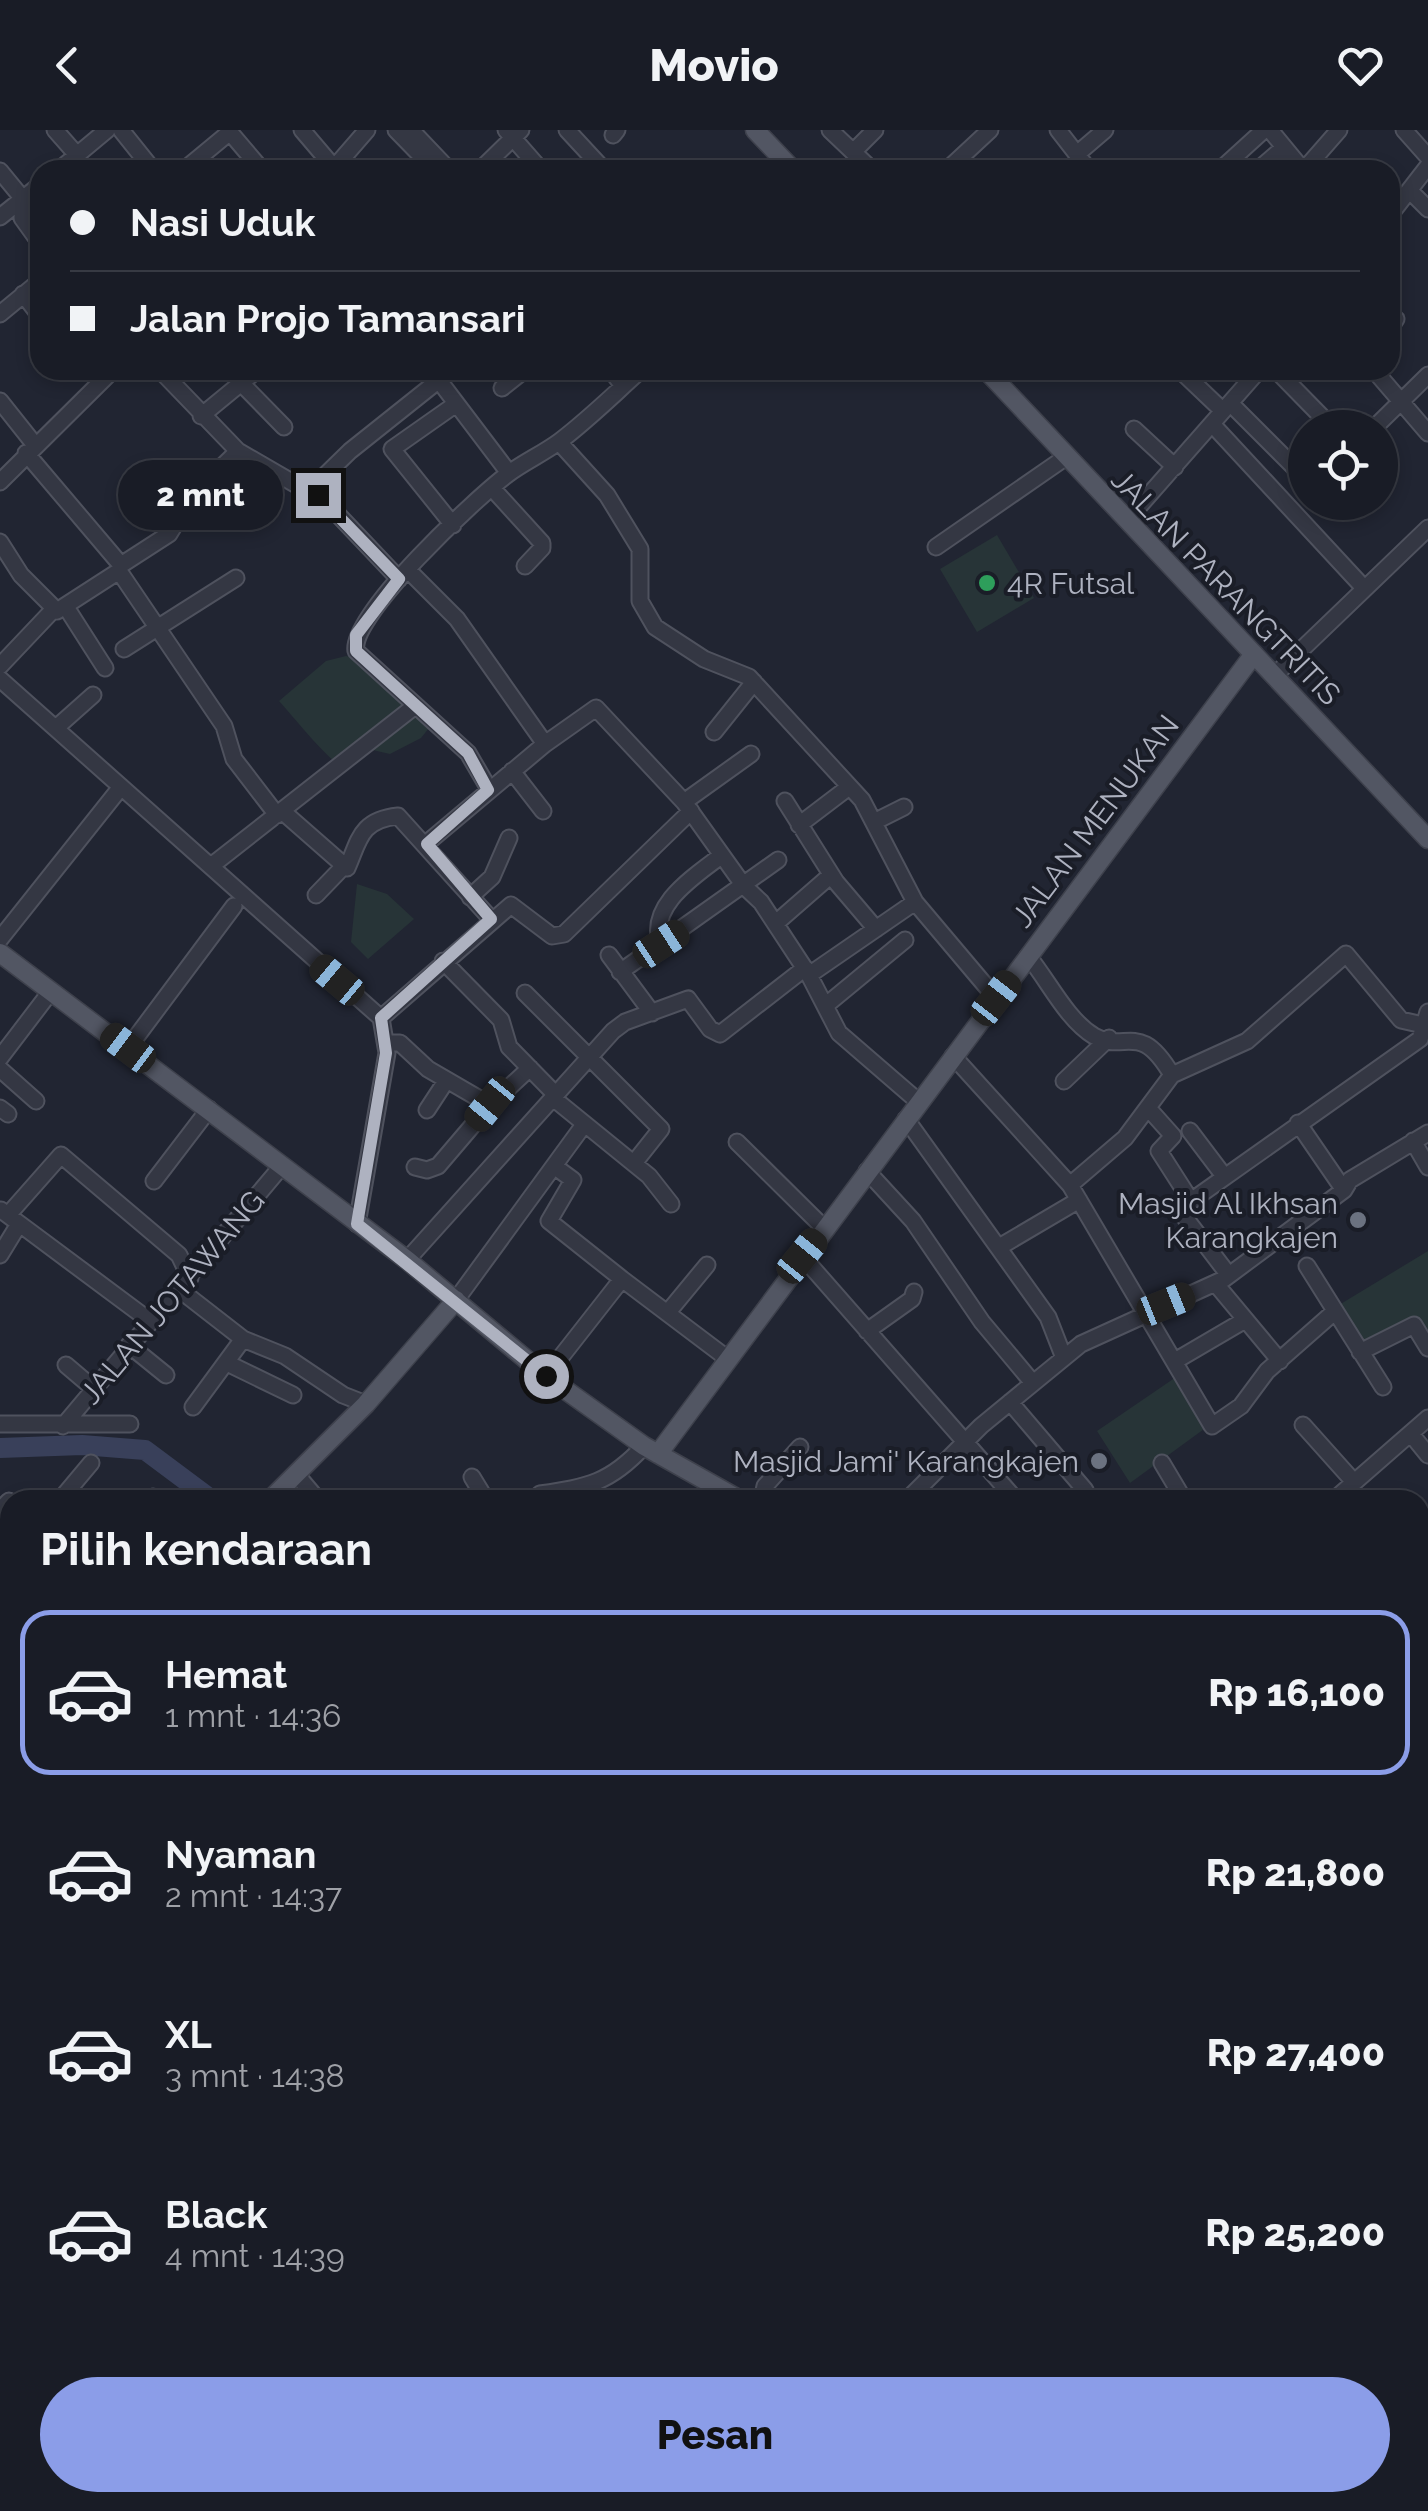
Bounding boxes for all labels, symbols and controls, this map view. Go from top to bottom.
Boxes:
icon: back [40,38,95,93]
icon: heart [1333,38,1388,93]
text: Movio [649,39,779,92]
text: Nasi Uduk [130,200,315,245]
text: Jalan Projo Tamansari [130,296,525,341]
map controls [1288,410,1398,520]
button: locate [1288,410,1398,520]
callout: 2 mnt [118,460,283,530]
street label: JALAN PARANGTRITIS [1104,462,1348,712]
route end [296,473,341,518]
text: 2 mnt [156,476,245,513]
place label: 4R Futsal [1007,566,1135,601]
marker: 4R Futsal [976,572,998,594]
street label: JALAN MENUKAN [1004,708,1186,934]
car [628,915,694,973]
car [304,949,370,1011]
car [966,965,1026,1031]
car [95,1018,161,1078]
car [459,1071,521,1137]
street label: JALAN JOTAWANG [73,1183,271,1411]
place label: Masjid Al Ikhsan Karangkajen [1118,1186,1338,1255]
marker: Masjid Al Ikhsan Karangkajen [1347,1209,1369,1231]
car [771,1223,833,1289]
car [1133,1279,1199,1329]
route start [524,1354,569,1399]
place label: Masjid Jami' Karangkajen [733,1444,1079,1479]
marker: Masjid Jami' Karangkajen [1088,1450,1110,1472]
text: Pilih kendaraan [40,1523,372,1576]
icon: car [45,1648,135,1738]
text: Hemat [165,1652,287,1697]
text: Rp 16,100 [1208,1670,1385,1715]
text: 1 mnt · 14:36 [165,1697,341,1734]
icon: car [45,1828,135,1918]
text: Nyaman [165,1832,316,1877]
text: Rp 21,800 [1206,1850,1385,1895]
text: 2 mnt · 14:37 [165,1877,342,1914]
icon: car [45,2008,135,2098]
text: XL [165,2012,212,2057]
text: Rp 27,400 [1207,2030,1385,2075]
text: 3 mnt · 14:38 [165,2057,345,2094]
icon: car [45,2188,135,2278]
text: Black [165,2192,267,2237]
text: Rp 25,200 [1205,2210,1385,2255]
text: 4 mnt · 14:39 [165,2237,345,2274]
button: Pesan [40,2377,1390,2492]

